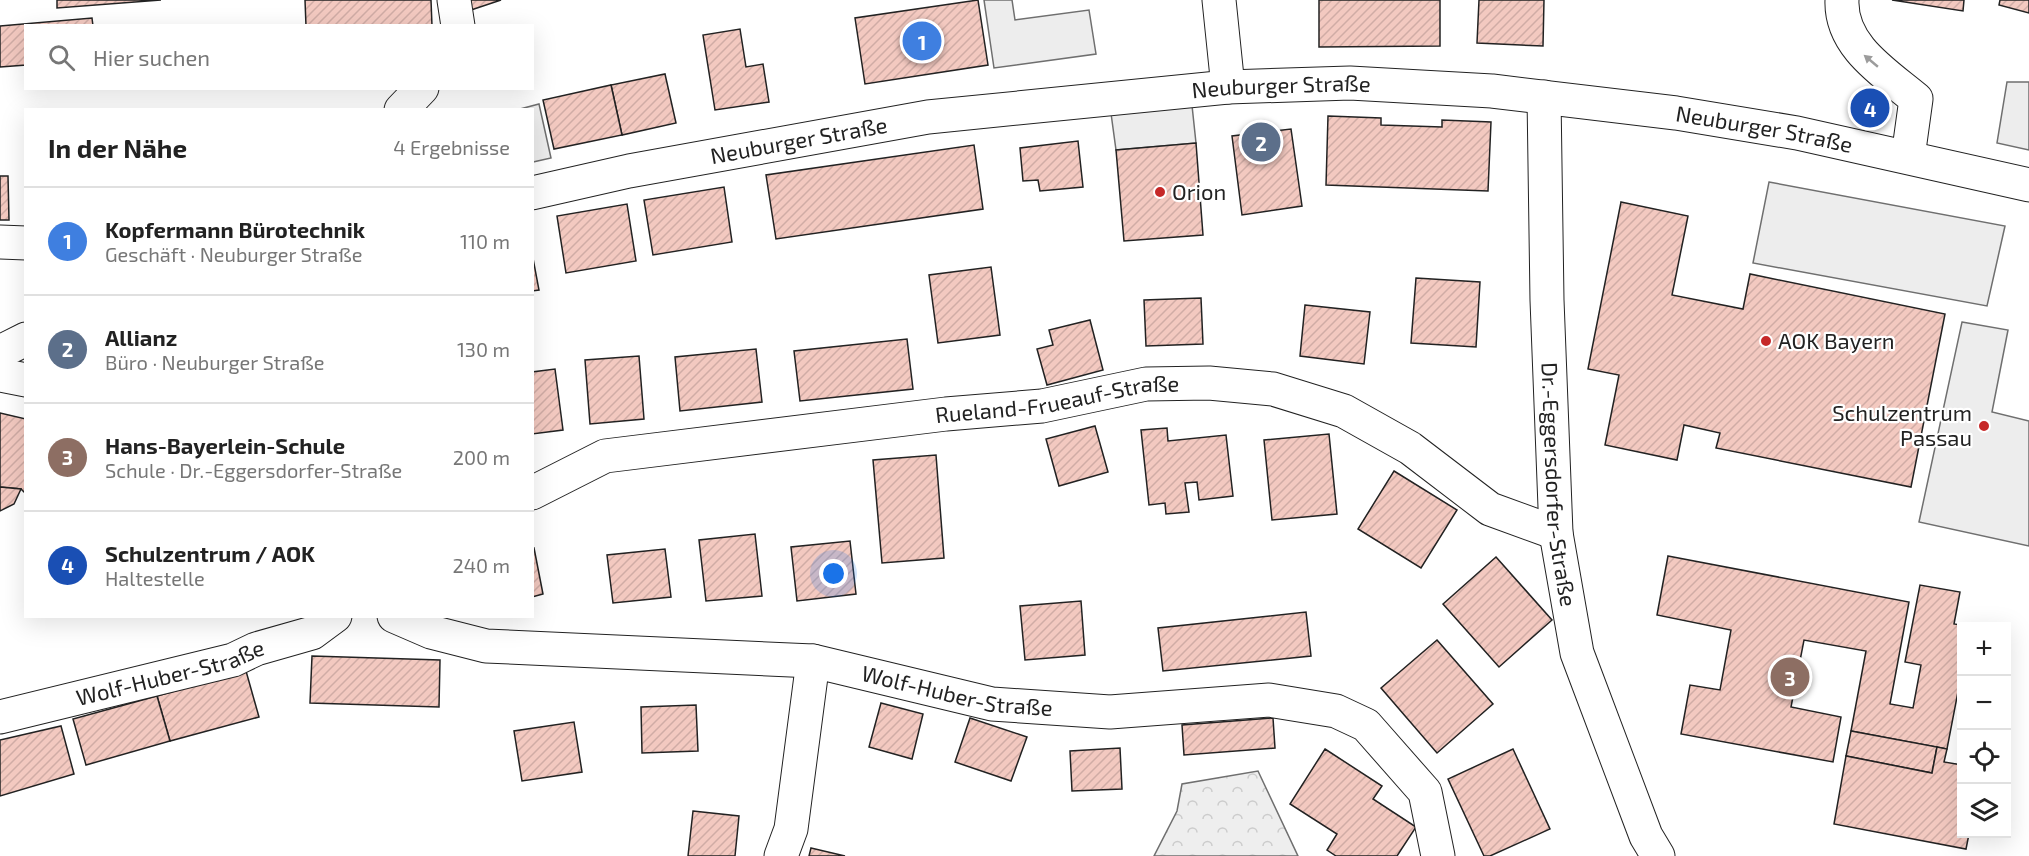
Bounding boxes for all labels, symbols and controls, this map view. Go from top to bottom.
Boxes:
pin: 1 [902,18,942,63]
search box [24,24,534,90]
icon: search [45,41,78,74]
text: Hier suchen [93,44,210,70]
one-way arrow [1863,55,1879,68]
street label: Neuburger Straße [1190,69,1372,103]
pin: 4 [1850,86,1890,130]
street label: Neuburger Straße [1674,99,1855,157]
street label: Neuburger Straße [708,111,889,168]
pin: 2 [1242,120,1280,164]
text: In der Nähe [48,132,187,163]
text: 4 Ergebnisse [393,135,510,159]
place label: Orion [1172,178,1226,204]
marker: Orion [1153,185,1167,199]
text: Kopfermann Bürotechnik [105,216,365,242]
text: 1 [63,229,72,253]
text: 110 m [460,229,510,253]
text: Geschäft · Neuburger Straße [105,242,363,266]
text: Allianz [105,324,177,350]
place label: AOK Bayern [1778,327,1895,353]
marker: AOK Bayern [1759,334,1773,348]
text: 2 [62,337,73,361]
text: 130 m [457,337,510,361]
text: Büro · Neuburger Straße [105,350,324,374]
street label: Dr.-Eggersdorfer-Straße [1537,362,1583,608]
street label: Rueland-Frueauf-Straße [934,369,1180,427]
place label: Schulzentrum Passau [1832,399,1972,450]
marker: Schulzentrum Passau [1977,419,1991,433]
text: Hans-Bayerlein-Schule [105,432,345,458]
text: 3 [62,445,73,469]
text: 200 m [453,445,510,469]
text: Schule · Dr.-Eggersdorfer-Straße [105,458,402,482]
text: Schulzentrum / AOK [105,540,315,566]
text: 4 [61,553,74,577]
text: 240 m [452,553,510,577]
your location [819,559,848,588]
text: Haltestelle [105,566,205,590]
map controls [1957,622,2011,838]
button: + [1957,622,2011,676]
street label: Wolf-Huber-Straße [73,633,267,710]
pin: 3 [1770,654,1810,700]
street label: Wolf-Huber-Straße [859,659,1053,720]
button: − [1957,676,2011,730]
button: locate [1957,730,2011,784]
button: layers [1957,784,2011,838]

